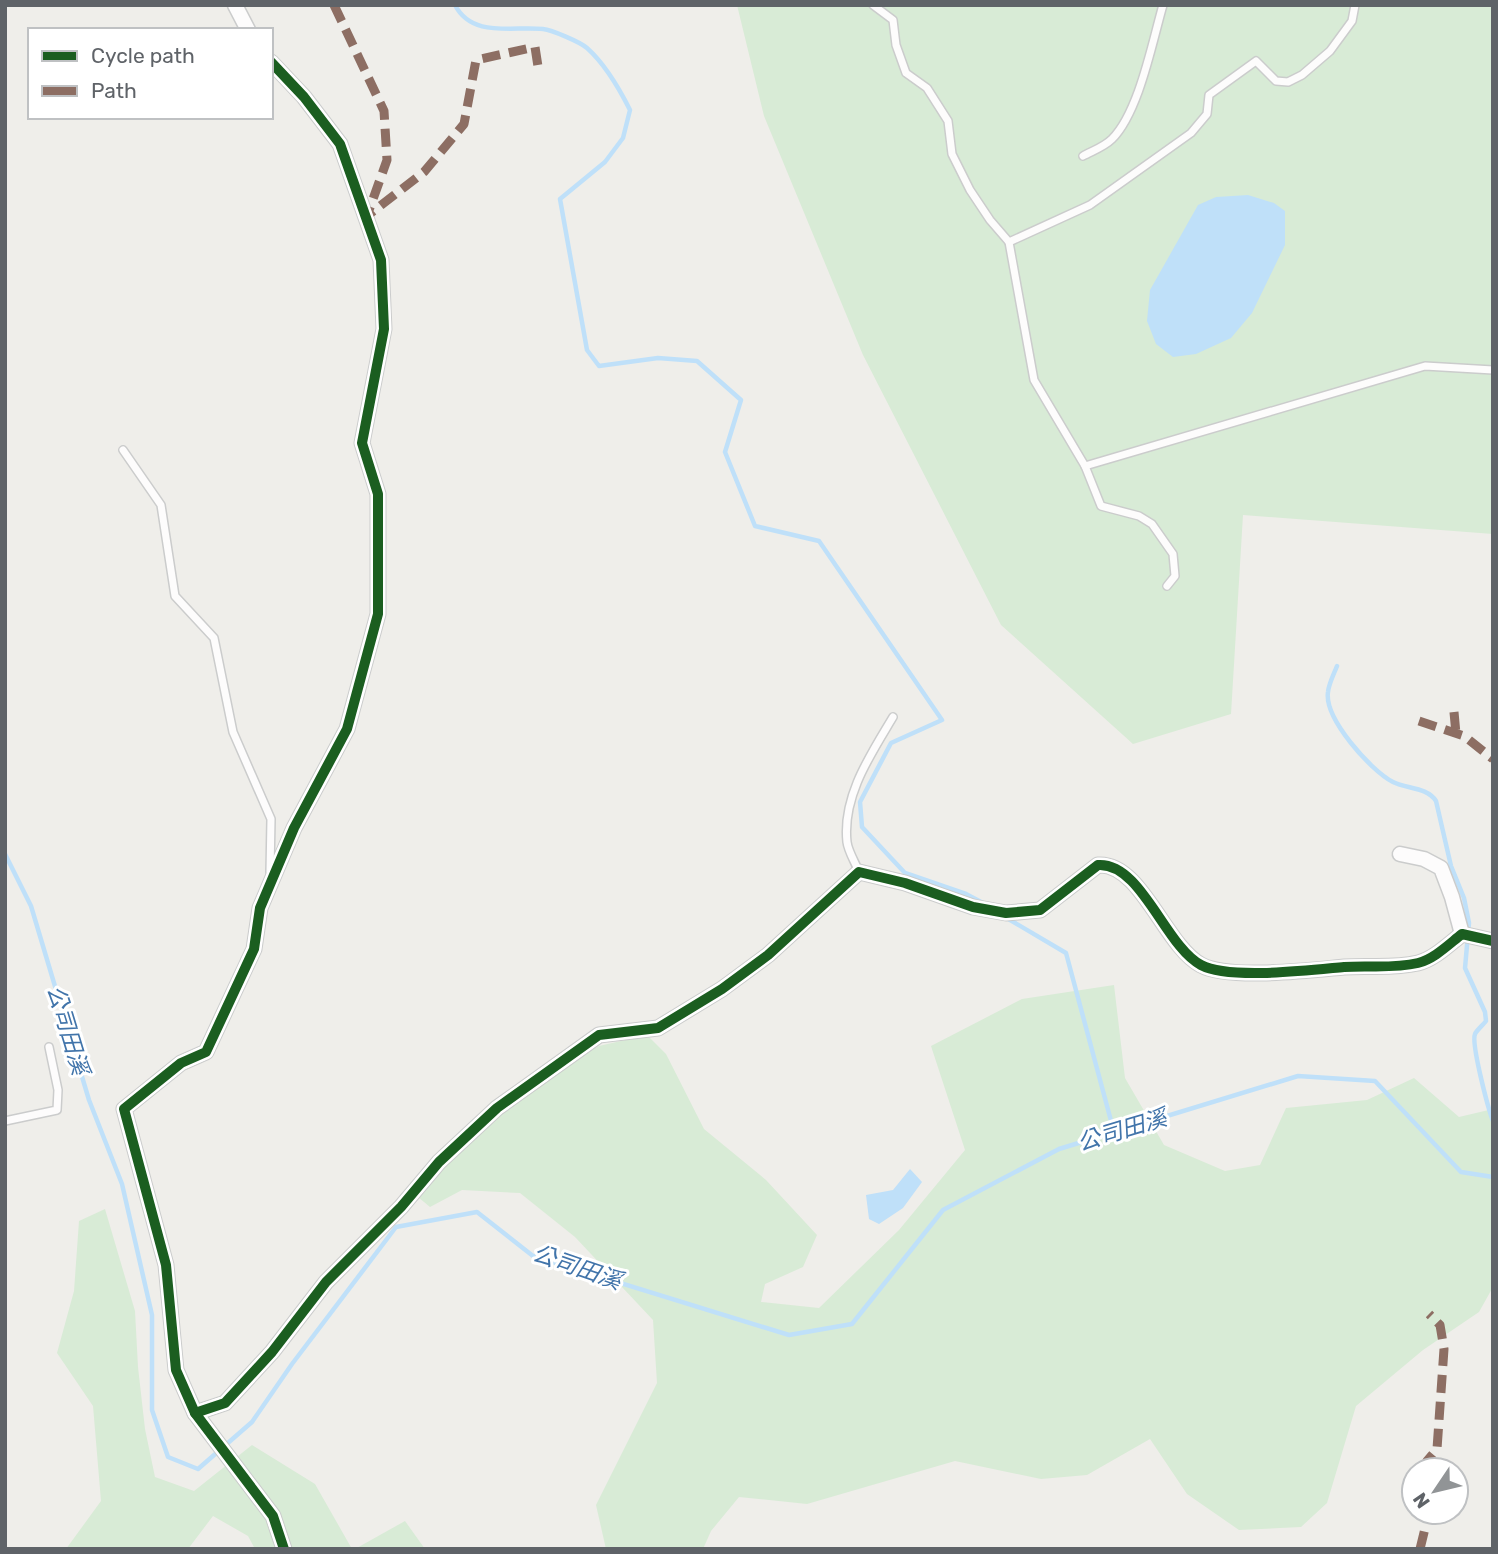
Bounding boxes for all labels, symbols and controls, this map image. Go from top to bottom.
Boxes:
legend [28,28,273,119]
text: Cycle path [91,43,195,68]
text: Path [91,78,137,103]
water label: 公司田溪 [41,982,96,1081]
water label: 公司田溪 [1074,1102,1173,1157]
water label: 公司田溪 [529,1239,628,1296]
north arrow [1400,1456,1470,1526]
text: N [1408,1488,1435,1513]

